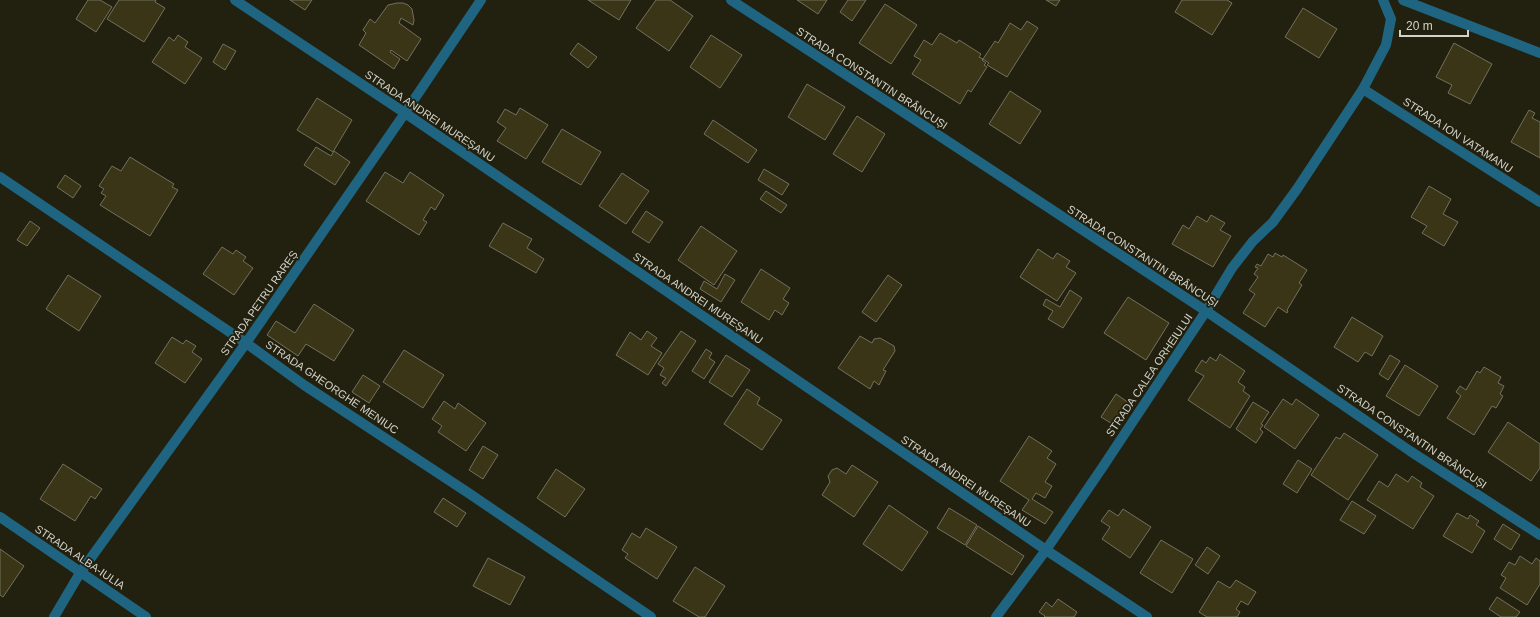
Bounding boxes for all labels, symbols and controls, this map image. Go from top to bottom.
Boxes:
scale bar [1400,12,1468,38]
text: 20 m [1406,19,1433,33]
street label: STRADA CONSTANTIN BRÂNCUȘI [794,25,950,131]
street label: STRADA ANDREI MUREȘANU [363,68,497,164]
street label: STRADA ION VATAMANU [1401,95,1515,175]
street label: STRADA CONSTANTIN BRÂNCUȘI [1065,203,1221,309]
street label: STRADA PETRU RAREȘ [218,248,300,358]
street label: STRADA ANDREI MUREȘANU [631,250,765,346]
street label: STRADA CALEA ORHEIULUI [1103,311,1195,439]
street label: STRADA GHEORGHE MENIUC [263,338,401,436]
street label: STRADA CONSTANTIN BRÂNCUȘI [1335,381,1489,491]
street label: STRADA ANDREI MUREȘANU [899,433,1033,529]
street label: STRADA ALBA-IULIA [33,522,128,592]

